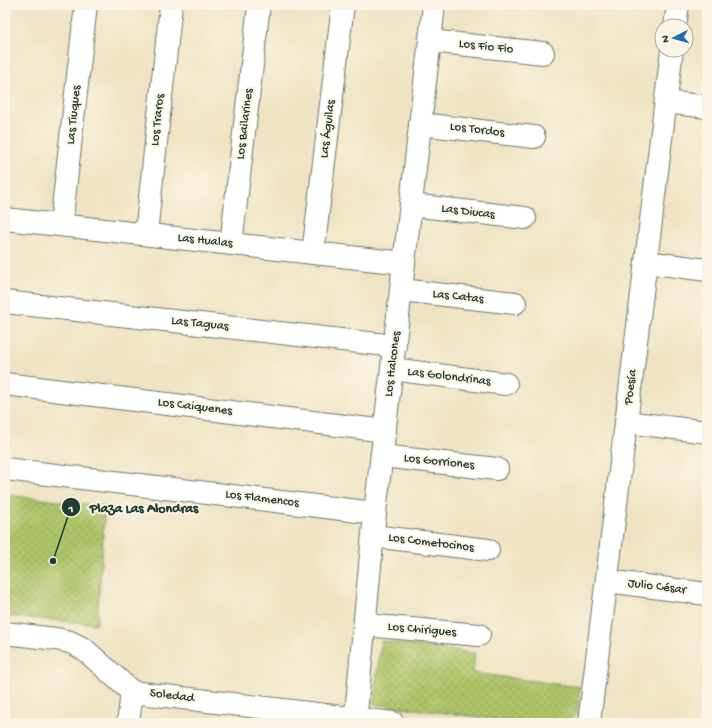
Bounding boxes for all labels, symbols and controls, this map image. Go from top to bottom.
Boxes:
north arrow [654,18,694,58]
text: N [660,35,672,43]
street label: Los Fio Fio [458,37,514,57]
street label: Las Tiuques [63,84,85,145]
street label: Los Bailarines [233,87,257,160]
street label: Los Traros [148,92,168,147]
street label: Las Águilas [316,98,339,159]
street label: Los Tordos [449,119,506,141]
street label: Las Diucas [440,201,497,223]
street label: Las Hualas [177,231,235,251]
street label: Las Catas [432,287,486,307]
street label: Las Taguas [171,314,231,335]
street label: Los Halcones [382,329,405,398]
street label: Las Golondrinas [406,364,493,390]
street label: Poesía [621,368,641,407]
street label: Los Caiquenes [157,395,234,419]
street label: Los Gorriones [403,451,476,473]
street label: Los Flamencos [224,487,301,511]
callout: Plaza Las Alondras [61,494,206,520]
text: Plaza Las Alondras [89,501,199,518]
text: 1 [68,503,74,517]
street label: Los Cometocinos [387,530,476,556]
street label: Julio César [627,576,689,598]
street label: Los Chirigues [387,620,458,641]
street label: Soledad [149,686,197,706]

